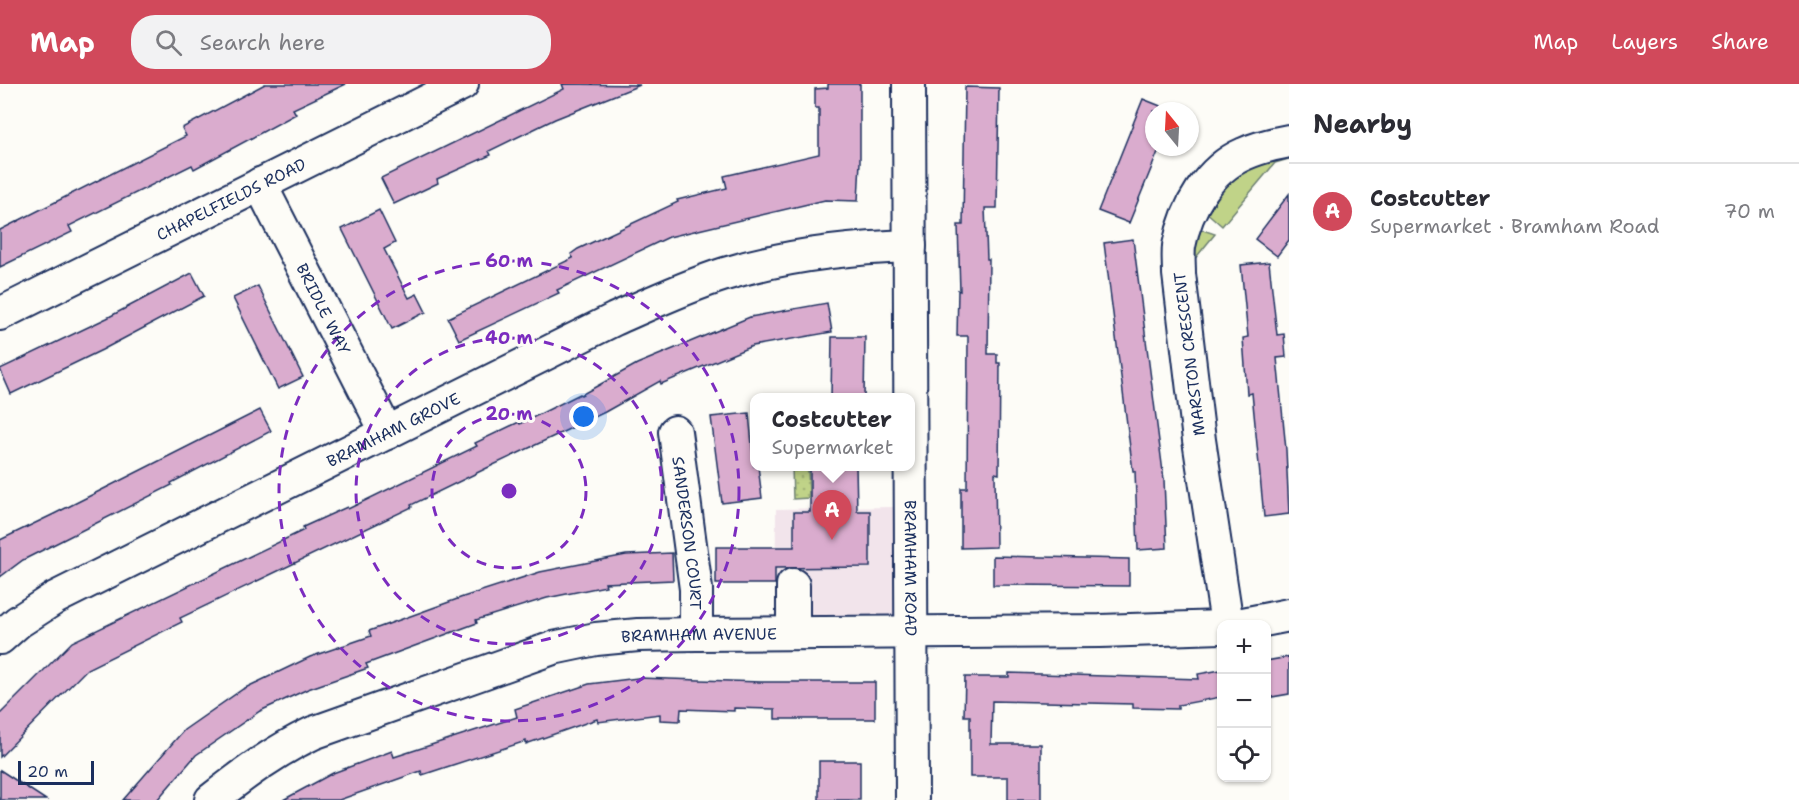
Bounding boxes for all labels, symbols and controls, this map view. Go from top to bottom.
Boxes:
search box [131,15,551,69]
text: Map [30,23,95,61]
icon: search [152,26,185,59]
text: Search here [200,28,325,57]
text: Map [1533,28,1578,56]
text: Layers [1611,28,1678,56]
text: Share [1711,28,1769,56]
north arrow [1145,102,1199,156]
text: Nearby [1313,106,1412,141]
street label: CHAPELFIELDS ROAD [153,153,309,245]
text: Costcutter [1370,184,1490,213]
text: A [1325,198,1340,224]
text: 70 m [1723,198,1775,224]
text: Supermarket · Bramham Road [1370,213,1660,239]
text: 60 m [485,249,533,273]
street label: BRIDLE WAY [291,260,355,358]
street label: MARSTON CRESCENT [1169,271,1210,437]
text: 40 m [485,326,533,350]
street label: BRAMHAM GROVE [323,388,464,472]
popup [750,393,915,471]
text: 20 m [485,402,533,426]
your location [569,402,598,431]
text: Costcutter [772,405,892,434]
text: Supermarket [772,434,893,460]
street label: SANDERSON COURT [667,455,706,610]
centre of rings [499,481,519,501]
pin: A [812,490,852,540]
street label: BRAMHAM ROAD [900,500,921,636]
map controls [1217,620,1271,782]
button: + [1217,620,1271,674]
street label: BRAMHAM AVENUE [620,623,777,648]
button: − [1217,674,1271,728]
button: locate [1217,728,1271,782]
scale bar [18,758,94,786]
text: 20 m [27,761,68,782]

